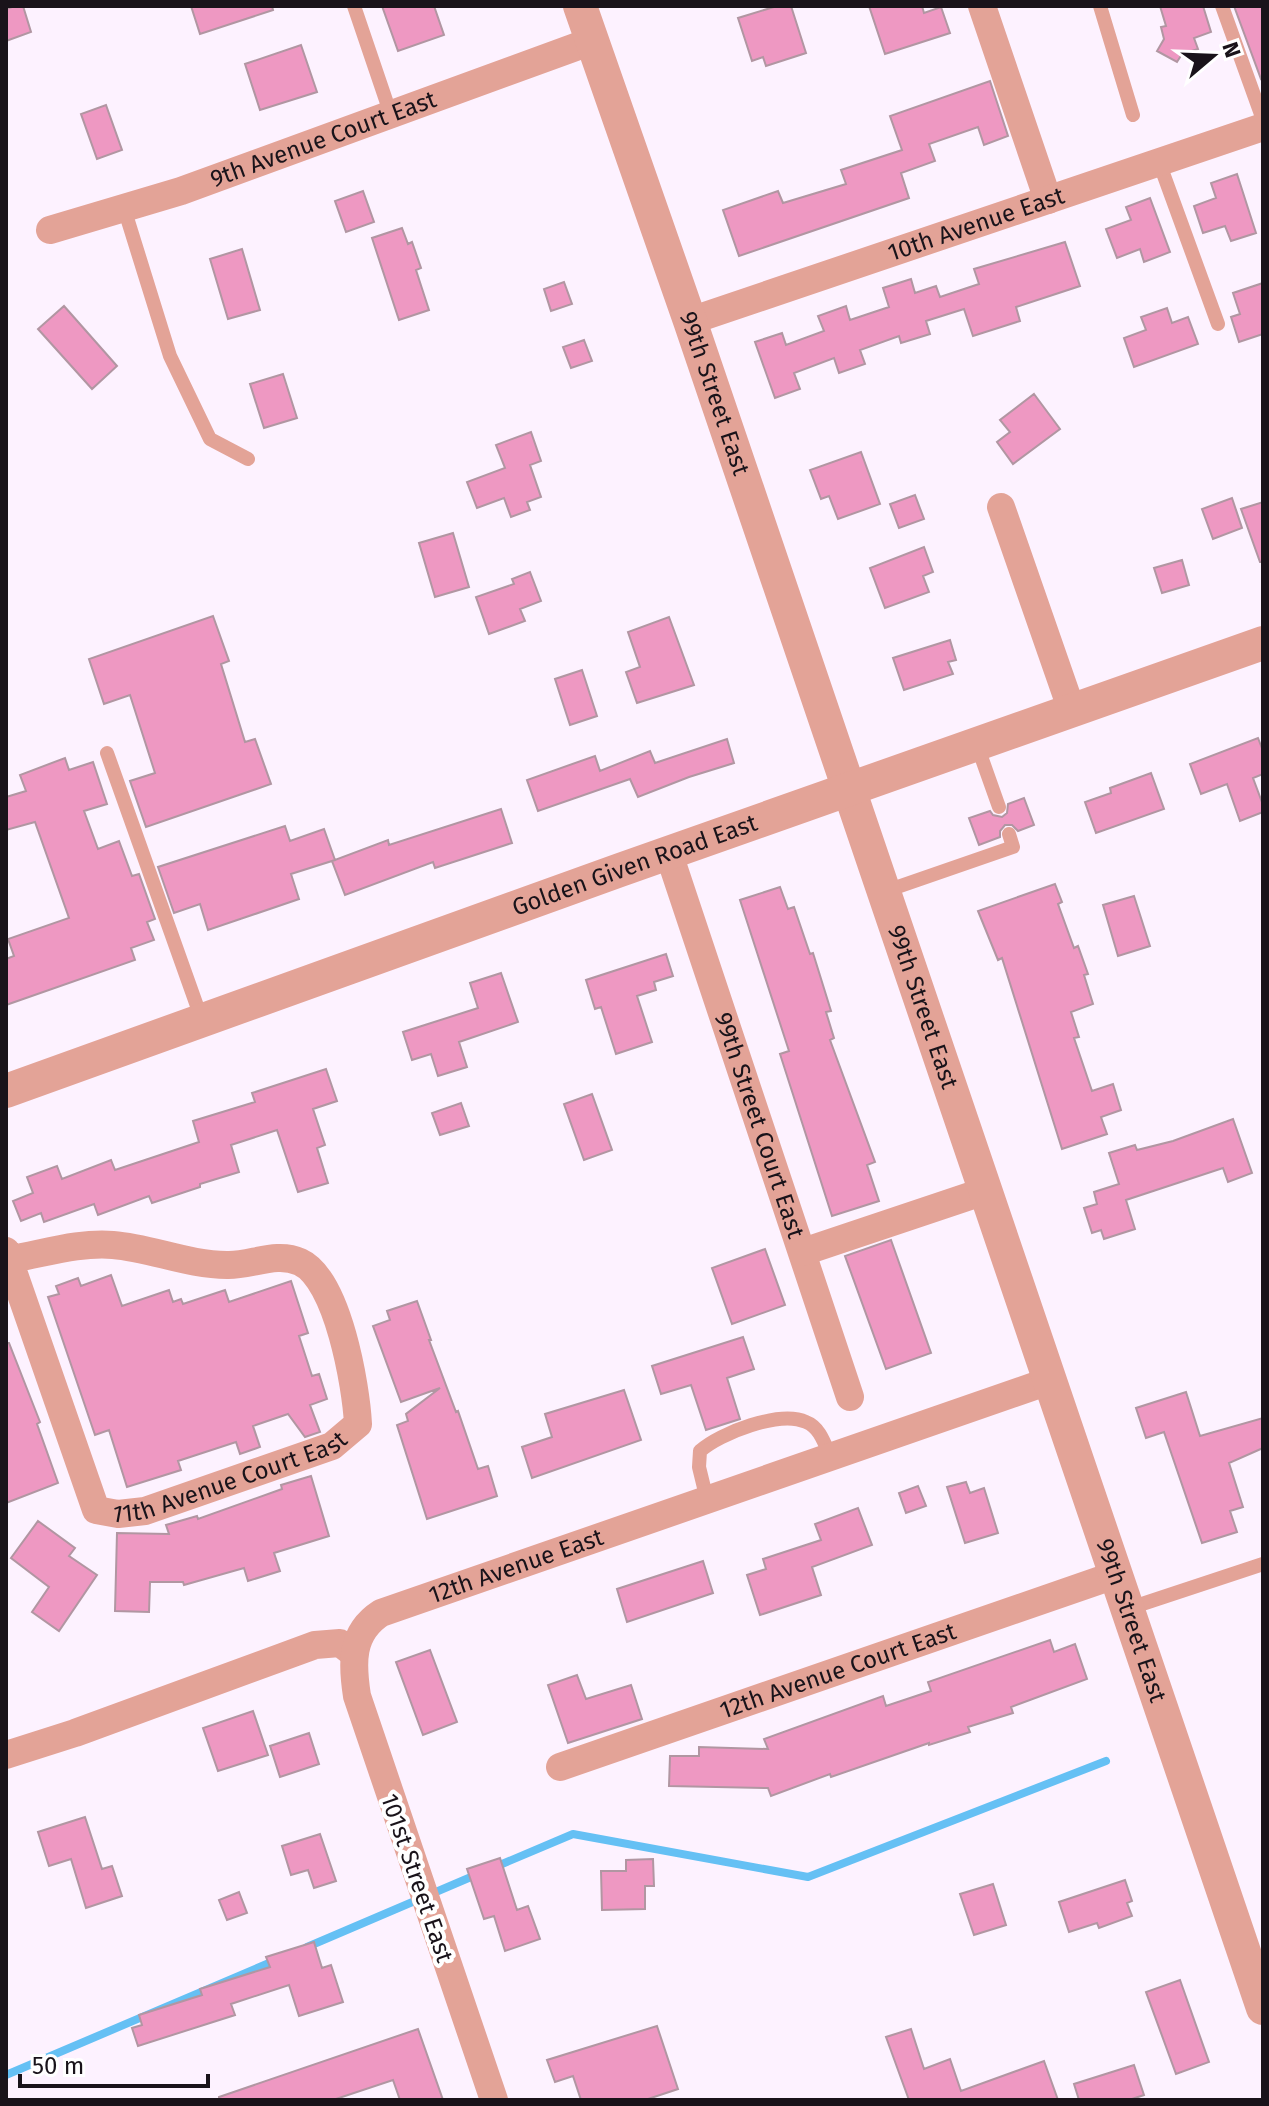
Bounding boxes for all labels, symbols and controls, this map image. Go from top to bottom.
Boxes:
north arrow [1173,16,1253,96]
text: N [1216,38,1247,61]
street label: 9th Avenue Court East [206,85,440,193]
street label: 10th Avenue East [884,181,1068,267]
street label: 99th Street East [674,308,755,479]
street label: Golden Given Road East [508,809,761,922]
street label: 99th Street East [882,921,964,1093]
street label: 99th Street Court East [709,1009,810,1242]
street label: 11th Avenue Court East [110,1425,353,1529]
street label: 12th Avenue East [425,1523,607,1609]
street label: 99th Street East [1091,1535,1172,1706]
street label: 12th Avenue Court East [716,1617,960,1725]
street label: 101st Street East [375,1790,459,1966]
scale bar [20,2038,208,2088]
text: 50 m [32,2052,84,2080]

